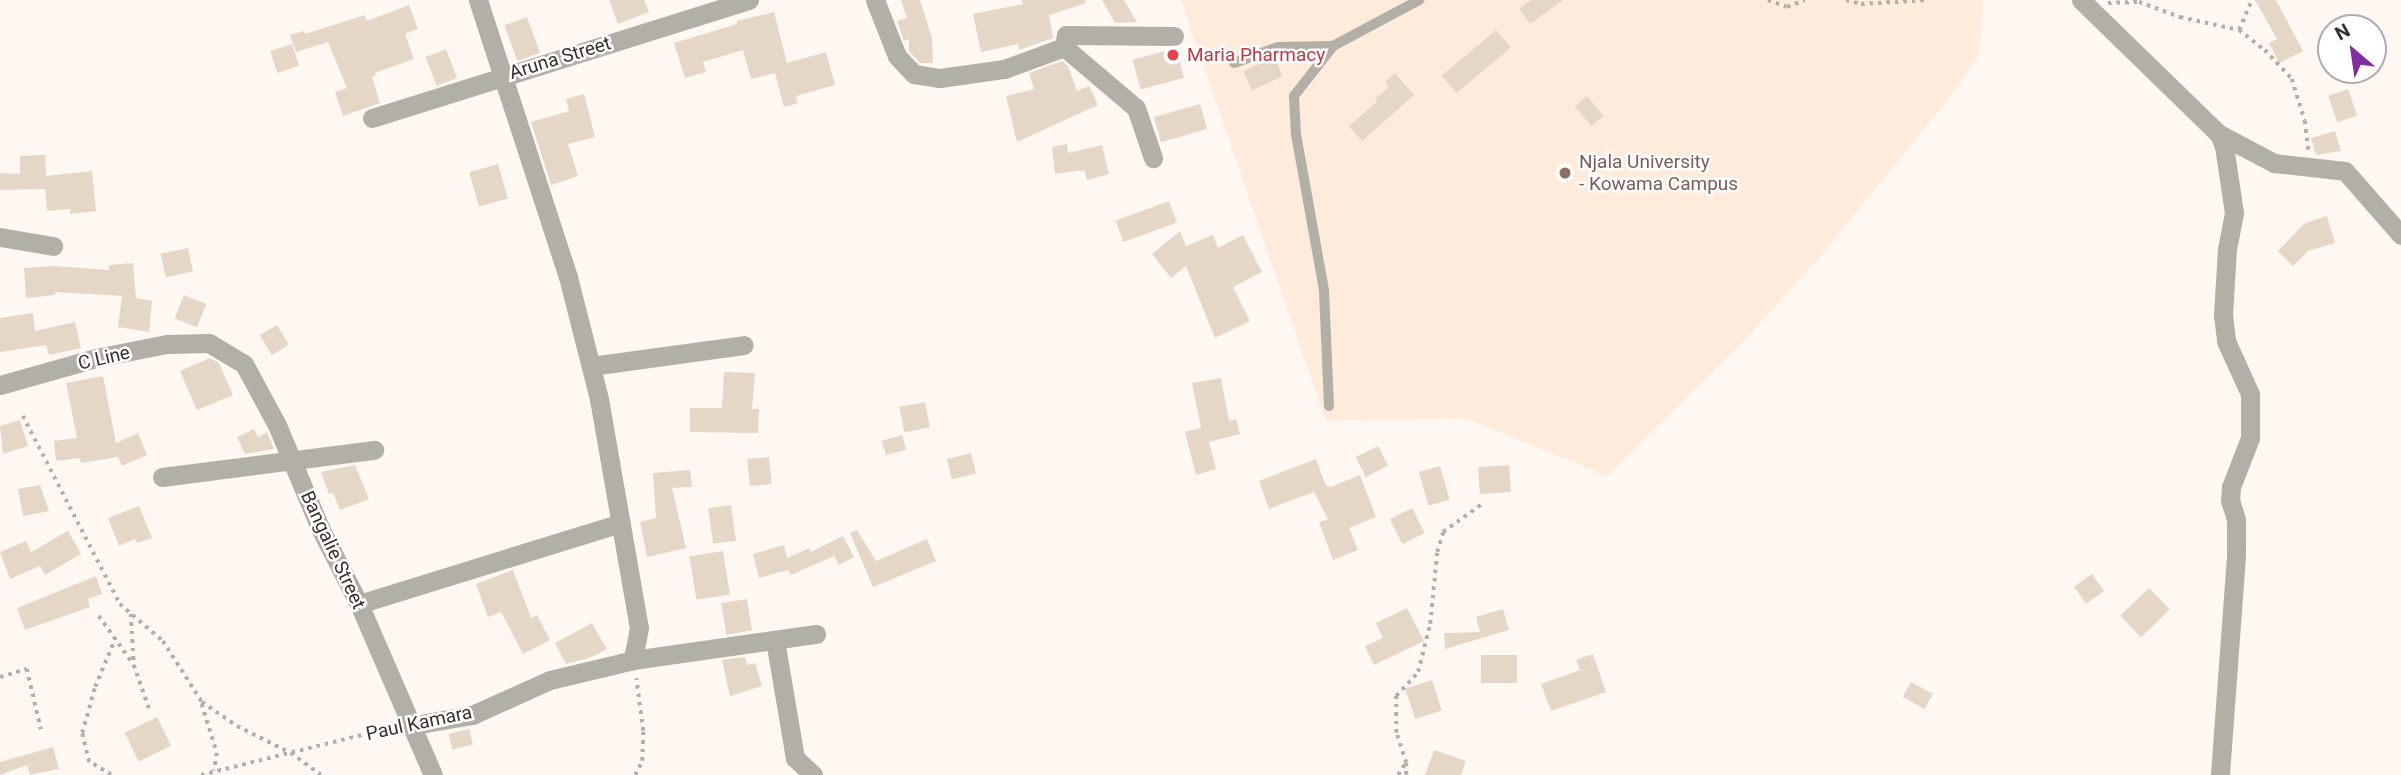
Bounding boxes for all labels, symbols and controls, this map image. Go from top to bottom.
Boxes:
north arrow [2317,14,2387,84]
text: N [2331,19,2354,45]
street label: Aruna Street [506,32,614,84]
place label: Maria Pharmacy [1187,44,1325,66]
marker: Maria Pharmacy [1165,47,1181,63]
place label: Njala University - Kowama Campus [1579,151,1738,195]
marker: Njala University - Kowama Campus [1557,165,1573,181]
street label: C Line [76,341,132,375]
street label: Bangalie Street [296,487,370,613]
street label: Paul Kamara [364,701,474,745]

